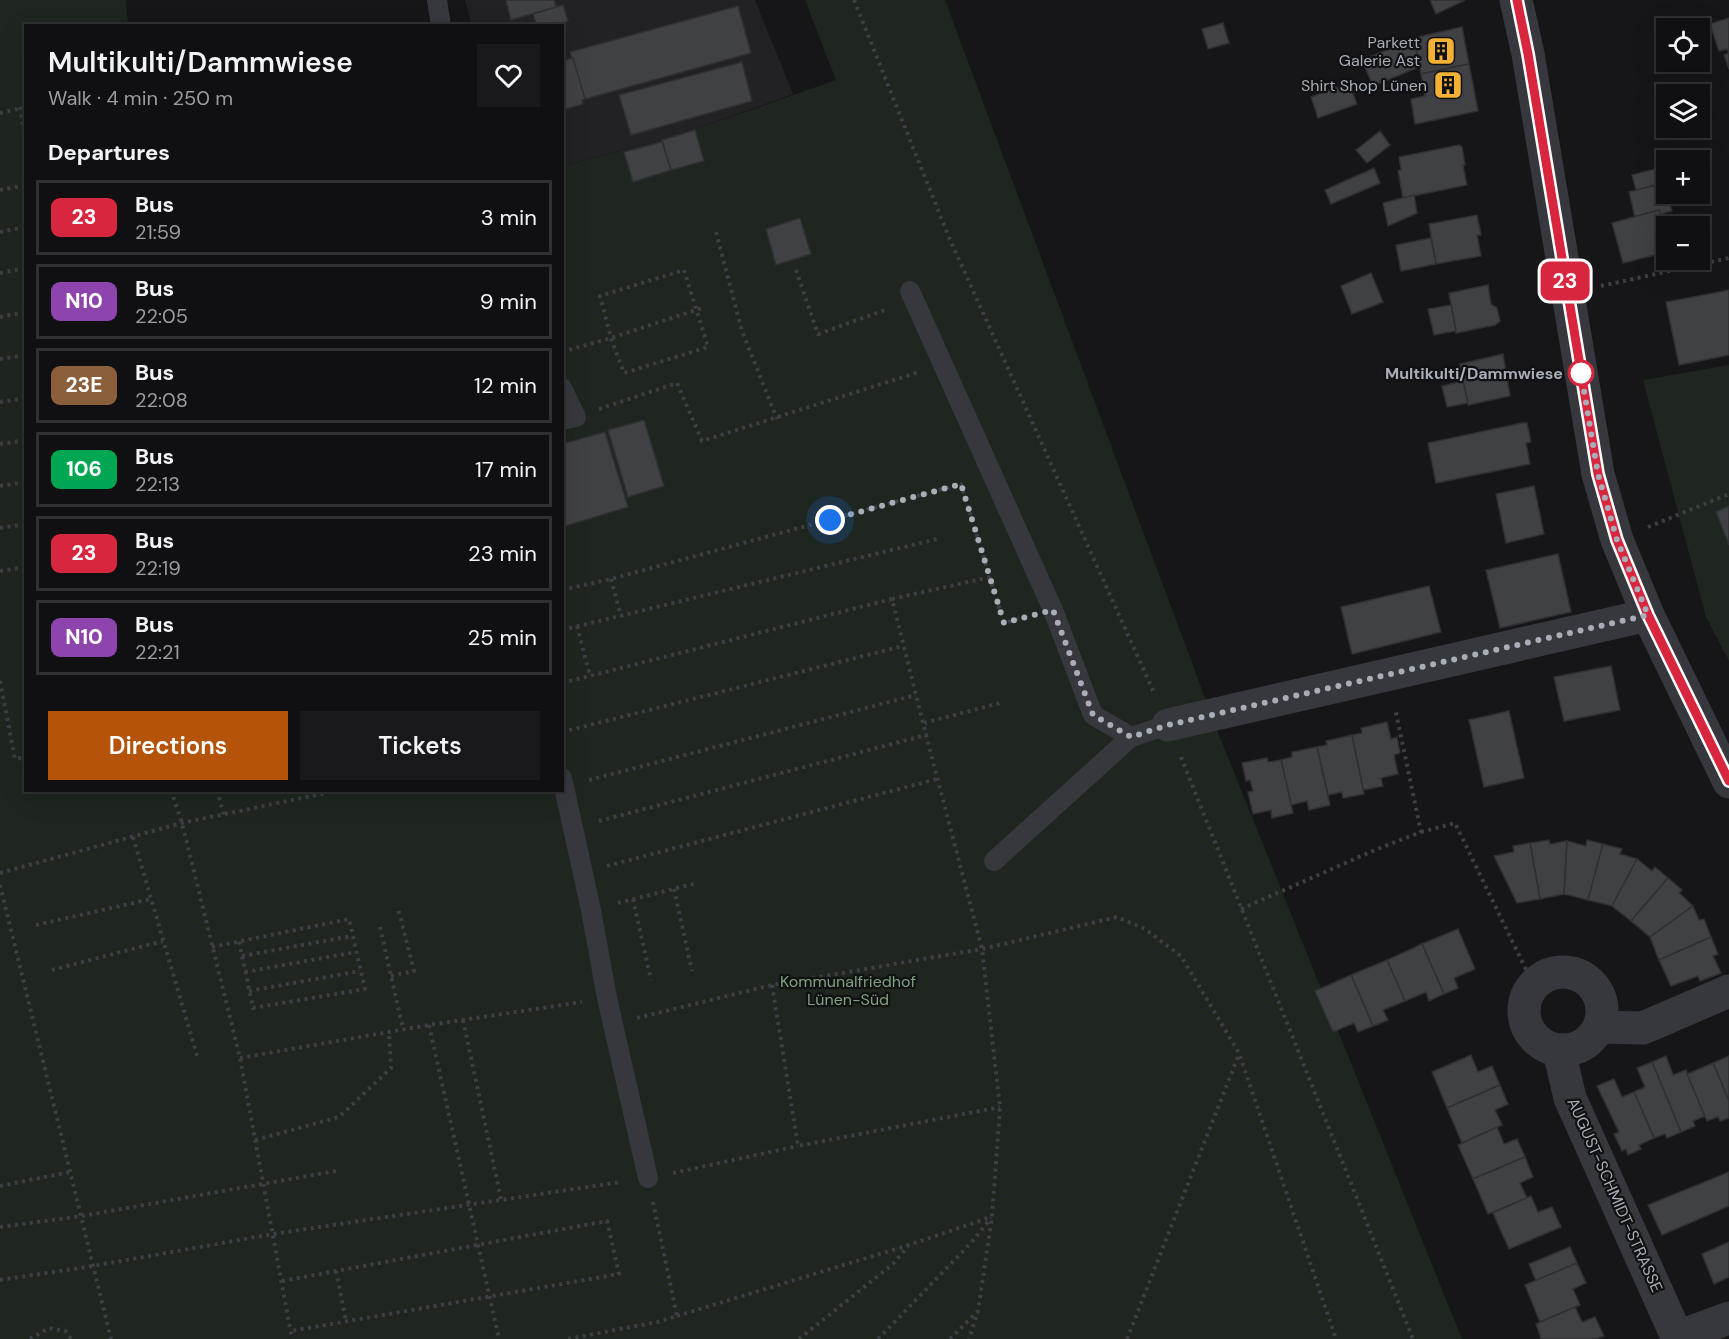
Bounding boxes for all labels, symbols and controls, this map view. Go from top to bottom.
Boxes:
map controls [1656,18,1710,270]
button: locate [1656,18,1710,72]
place label: Parkett Galerie Ast [1339,32,1420,71]
building icon: Parkett Galerie Ast [1425,35,1457,67]
text: Multikulti/Dammwiese [48,44,353,81]
button: heart [477,44,540,107]
building icon: Shirt Shop Lünen [1432,69,1464,101]
place label: Shirt Shop Lünen [1301,75,1427,96]
button: layers [1656,84,1710,138]
text: Walk · 4 min · 250 m [48,85,233,111]
text: Departures [48,138,170,167]
button: + [1656,150,1710,204]
text: Bus [135,190,174,219]
text: 23 [72,203,96,231]
text: 3 min [481,203,537,232]
button: − [1656,216,1710,270]
text: 21:59 [135,219,181,245]
line badge: 23 [1538,262,1592,300]
text: 23 [1553,267,1577,295]
text: Bus [135,274,174,303]
text: N10 [65,287,103,315]
text: 9 min [480,287,537,316]
text: 22:05 [135,303,188,329]
text: Bus [135,358,174,387]
marker: Multikulti/Dammwiese [1568,360,1594,386]
place label: Multikulti/Dammwiese [1385,363,1563,384]
text: 23E [65,371,103,399]
text: 12 min [474,371,537,400]
text: 22:08 [135,387,188,413]
text: Bus [135,442,174,471]
text: 106 [66,455,102,483]
text: 17 min [475,455,537,484]
text: 22:13 [135,471,180,497]
your location [815,505,845,535]
text: Bus [135,526,174,555]
text: 23 [72,539,96,567]
text: 23 min [468,539,537,568]
text: 22:19 [135,555,181,581]
text: Bus [135,610,174,639]
text: N10 [65,623,103,651]
text: 25 min [468,623,537,652]
text: 22:21 [135,639,180,665]
button: Directions [48,711,288,780]
button: Tickets [300,711,540,780]
park label: Kommunalfriedhof Lünen-Süd [780,971,916,1010]
street label: AUGUST-SCHMIDT-STRASSE [1563,1094,1667,1296]

